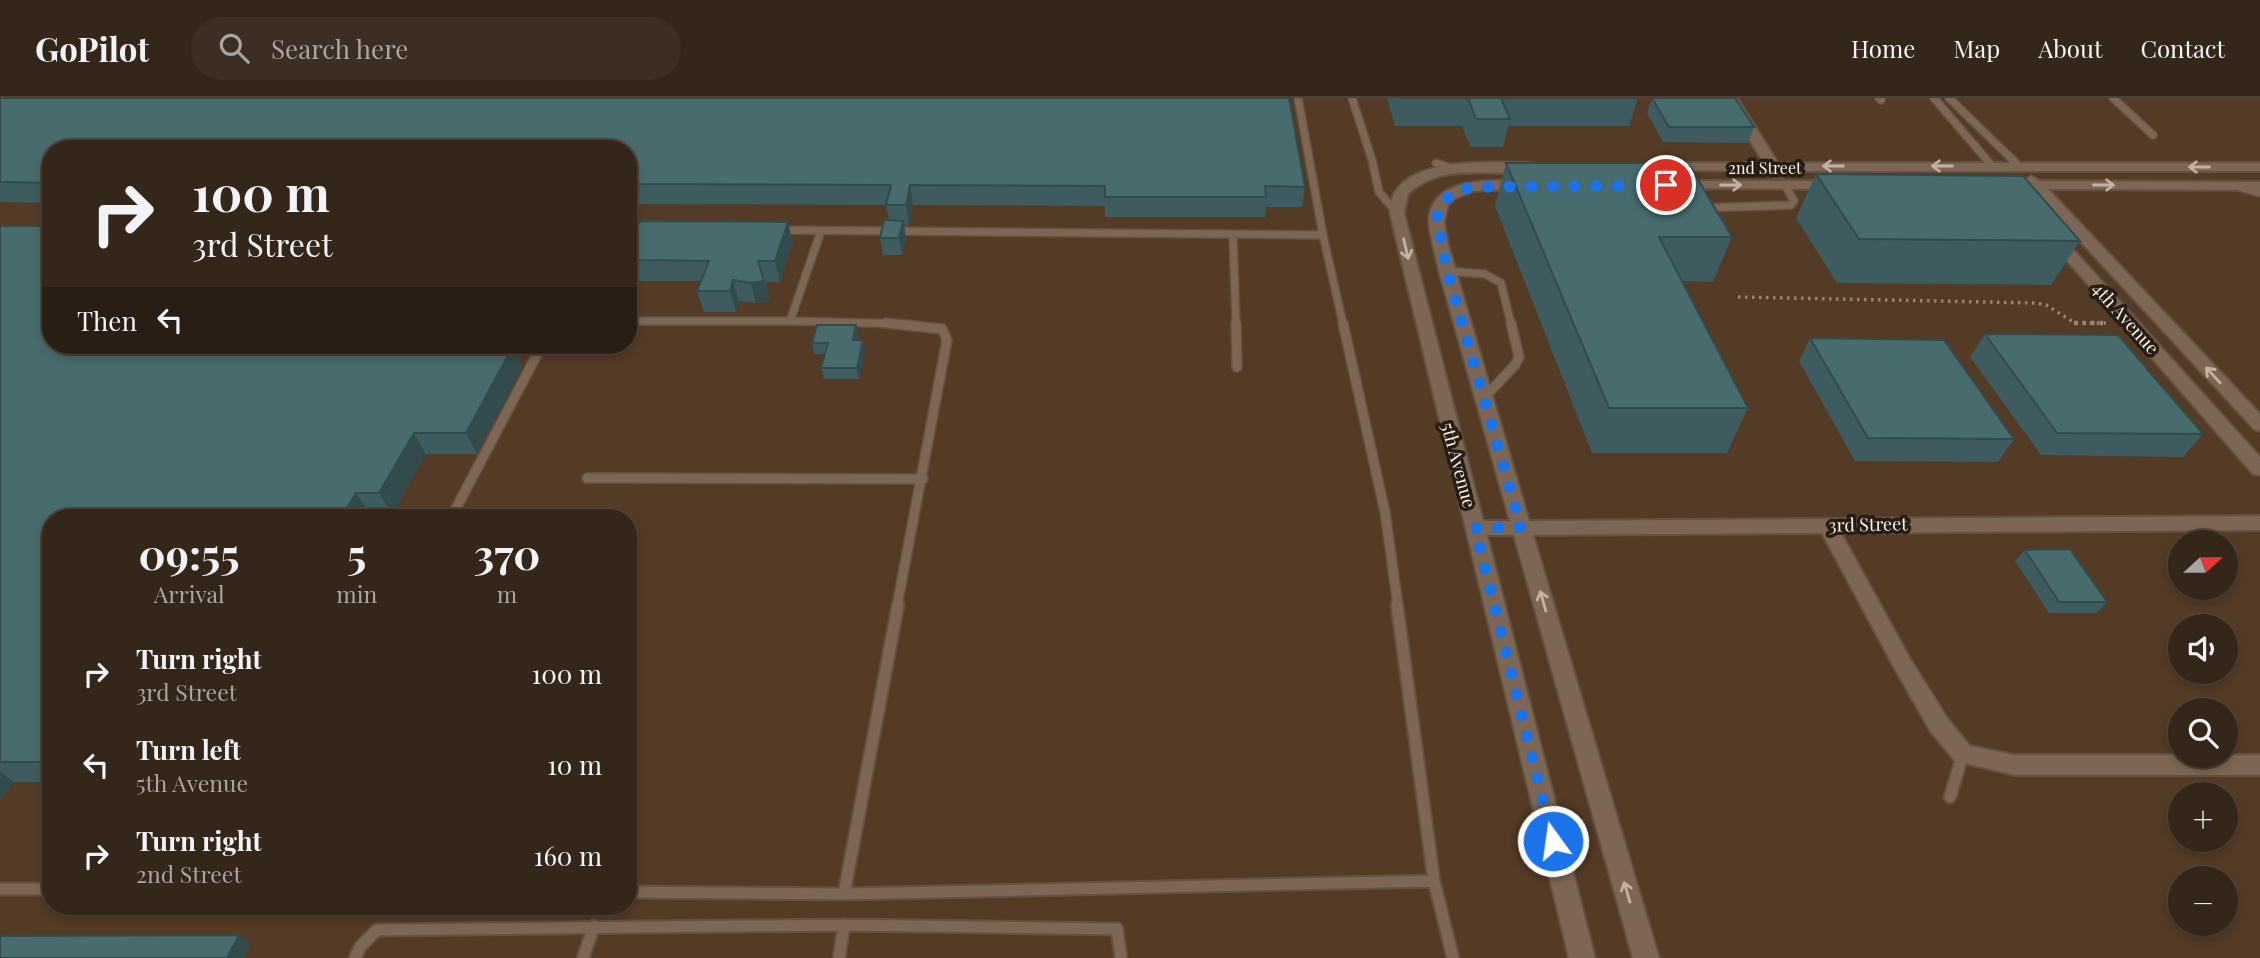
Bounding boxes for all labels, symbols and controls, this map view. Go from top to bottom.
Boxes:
search box [191,17,681,80]
text: GoPilot [35,26,149,70]
icon: search [215,29,253,67]
text: Search here [271,31,408,66]
text: Home [1851,32,1915,64]
text: Map [1953,32,2000,64]
text: About [2038,32,2102,64]
text: Contact [2140,32,2225,64]
pin [1636,155,1696,215]
street label: 2nd Street [1728,157,1802,178]
text: 100 m [192,159,330,224]
one-way arrow [1822,159,1845,173]
one-way arrow [1931,159,1954,173]
one-way arrow [2188,160,2211,174]
icon: arrive [1647,166,1685,204]
icon: right [77,168,168,259]
one-way arrow [1719,178,1742,192]
one-way arrow [2093,178,2116,192]
text: 3rd Street [192,222,333,265]
one-way arrow [1399,237,1413,260]
street label: 4th Avenue [2087,277,2165,359]
icon: left [151,301,189,339]
text: Then [77,303,137,338]
one-way arrow [2205,367,2222,384]
street label: 5th Avenue [1436,420,1482,510]
street label: 3rd Street [1828,511,1908,537]
text: 09:55 [139,525,240,581]
text: 5 [347,525,366,581]
text: 370 [474,525,540,581]
north arrow [2168,530,2238,600]
map controls [2168,530,2238,936]
text: Arrival [154,578,225,609]
text: min [336,578,377,609]
text: m [497,578,517,609]
one-way arrow [1535,591,1548,613]
button: sound [2168,614,2238,684]
text: Turn right [136,641,262,676]
icon: right [77,655,115,693]
text: 100 m [532,656,602,691]
text: 3rd Street [136,676,237,707]
button: search [2168,698,2238,768]
text: Turn left [136,732,241,767]
icon: left [77,746,115,784]
text: 10 m [547,747,602,782]
text: 5th Avenue [136,767,248,798]
button: + [2168,782,2238,852]
position arrow [1516,804,1590,878]
text: Turn right [136,823,262,858]
icon: right [77,837,115,875]
text: 160 m [534,838,602,873]
text: 2nd Street [136,858,242,889]
button: − [2168,866,2238,936]
one-way arrow [1620,882,1633,904]

